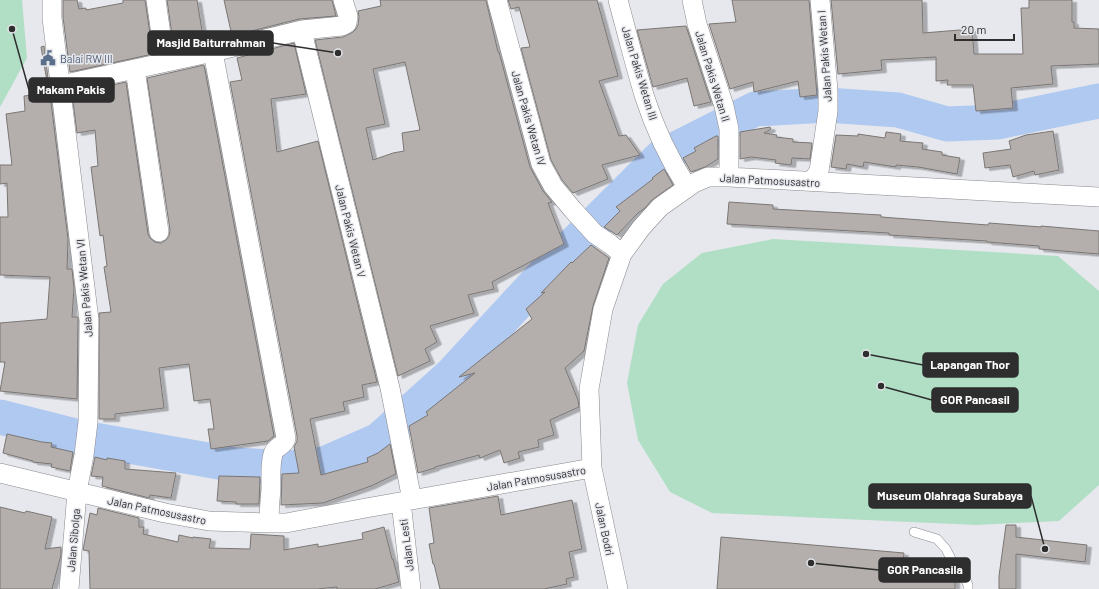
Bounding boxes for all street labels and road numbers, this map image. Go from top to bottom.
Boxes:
street label: Jalan Pakis Wetan I [814,10,834,102]
street label: Jalan Pakis Wetan III [620,25,660,121]
street label: Jalan Pakis Wetan II [693,29,733,123]
street label: Jalan Pakis Wetan IV [509,69,549,167]
street label: Jalan Patmosusastro [719,171,821,189]
street label: Jalan Pakis Wetan V [333,183,369,279]
street label: Jalan Pakis Wetan VI [73,239,95,337]
street label: Jalan Patmosusastro [485,463,587,493]
street label: Jalan Patmosusastro [106,493,208,527]
street label: Jalan Bodri [593,501,617,557]
street label: Jalan Sibolga [64,508,82,572]
street label: Jalan Lesti [396,518,416,572]

